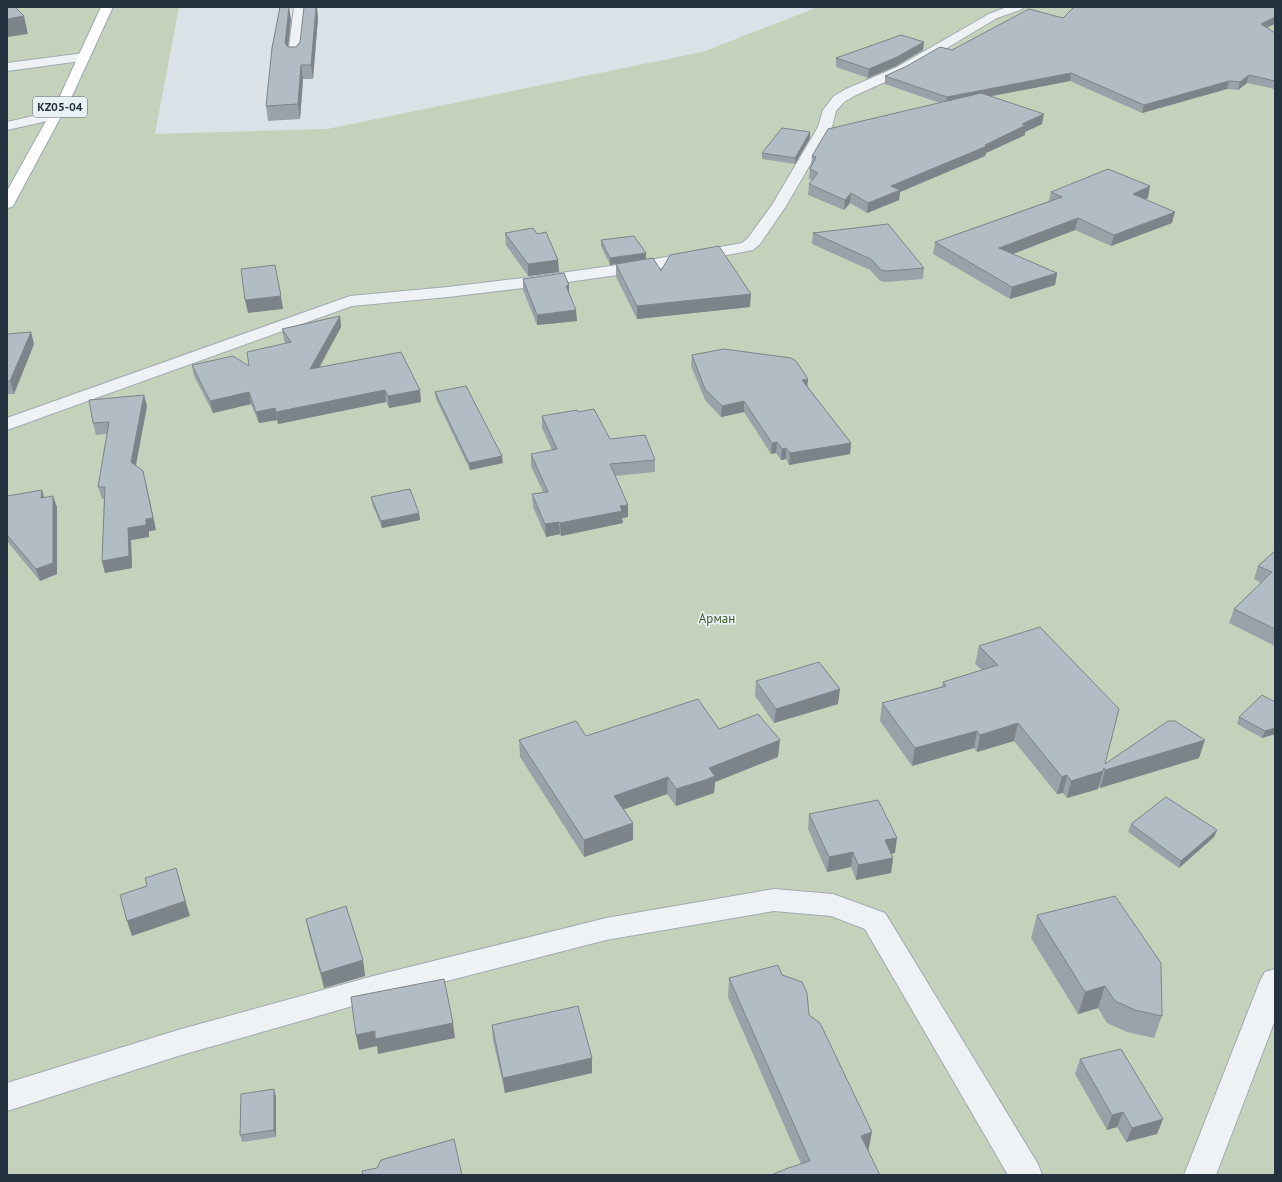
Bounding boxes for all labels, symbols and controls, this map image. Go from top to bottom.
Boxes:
road number: KZ05-04 [33,97,87,117]
park label: Арман [699,610,735,627]

